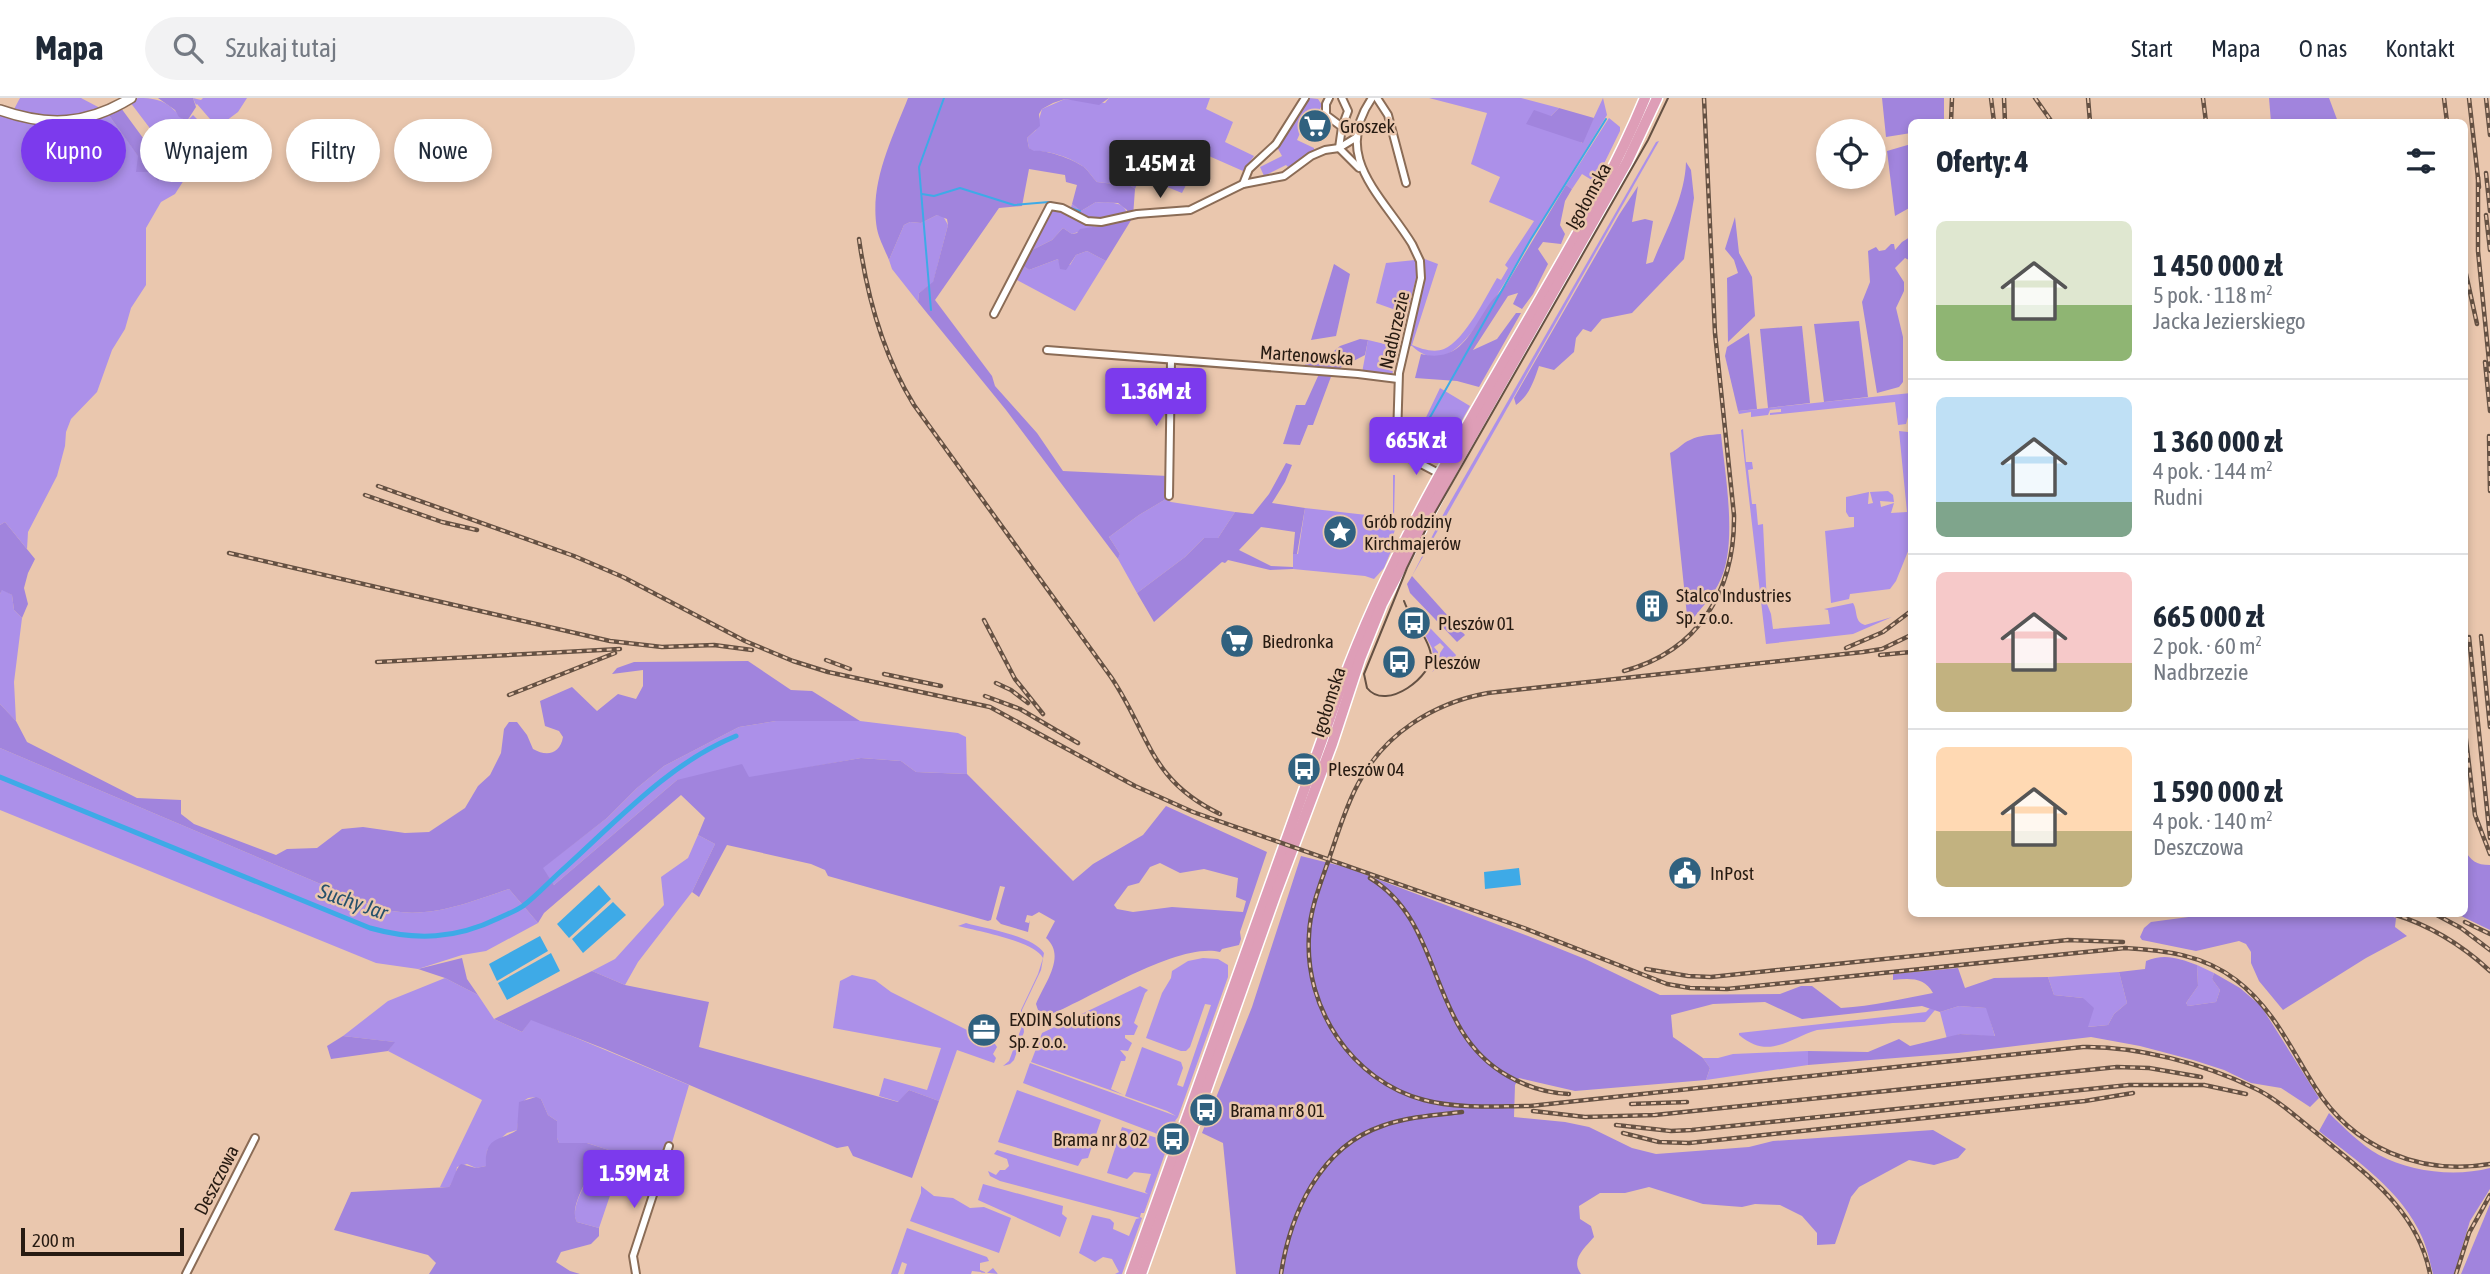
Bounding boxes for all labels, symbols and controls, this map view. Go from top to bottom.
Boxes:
search box [145,17,635,80]
text: Mapa [35,29,103,67]
icon: search [169,29,207,67]
text: Szukaj tutaj [225,33,337,63]
text: Start [2131,35,2173,62]
text: Mapa [2211,35,2261,62]
text: O nas [2299,35,2347,62]
text: Kontakt [2385,35,2455,62]
supermarket icon: Groszek [1296,107,1334,145]
place label: Groszek [1340,115,1396,137]
chip: Kupno [21,119,126,182]
chip: Wynajem [140,119,272,182]
chip: Filtry [286,119,380,182]
chip: Nowe [394,119,492,182]
map controls [1816,119,1886,189]
button: locate [1816,119,1886,189]
pin: 1.45M zł [1088,140,1232,200]
icon: filters [2402,142,2440,180]
text: Oferty: 4 [1936,144,2029,178]
text: 1.45M zł [1125,150,1195,176]
street label: Igołomska [1561,159,1615,233]
text: 1 450 000 zł [2153,248,2283,282]
icon: home [1992,249,2076,333]
text: 5 pok. · 118 m² [2153,282,2273,308]
street label: Nadbrzezie [1374,289,1414,371]
text: Jacka Jezierskiego [2153,308,2306,334]
street label: Martenowska [1259,341,1355,369]
pin: 1.36M zł [1084,368,1228,428]
text: 1.36M zł [1121,378,1191,404]
pin: 665K zł [1351,418,1481,477]
text: 1 360 000 zł [2153,424,2283,458]
icon: home [1992,425,2076,509]
text: 665K zł [1385,427,1447,453]
text: 4 pok. · 144 m² [2153,458,2273,484]
text: Rudni [2153,484,2203,510]
place label: Grób rodziny Kirchmajerów [1364,510,1461,554]
place icon: Grób rodziny Kirchmajerów [1321,513,1359,551]
place label: Stalco Industries Sp. z o.o. [1676,584,1792,628]
building icon: Stalco Industries Sp. z o.o. [1633,587,1671,625]
text: 665 000 zł [2153,599,2265,633]
icon: home [1992,600,2076,684]
bus stop icon: Pleszów 01 [1395,604,1433,642]
place label: Pleszów 01 [1438,612,1515,634]
supermarket icon: Biedronka [1218,622,1256,660]
place label: Biedronka [1262,630,1334,652]
text: 2 pok. · 60 m² [2153,633,2262,659]
bus stop icon: Pleszów [1380,643,1418,681]
place label: Pleszów [1424,651,1481,673]
text: Nadbrzezie [2153,659,2248,685]
street label: Igołomska [1306,664,1350,740]
bus stop icon: Pleszów 04 [1285,750,1323,788]
place label: Pleszów 04 [1328,758,1405,780]
text: 1 590 000 zł [2153,774,2283,808]
icon: home [1992,775,2076,859]
text: 4 pok. · 140 m² [2153,808,2273,834]
text: Deszczowa [2153,834,2244,860]
public building icon: InPost [1666,854,1704,892]
place label: InPost [1710,862,1754,884]
water label: Suchy Jar [315,878,392,924]
place label: EXDIN Solutions Sp. z o.o. [1009,1008,1121,1052]
office icon: EXDIN Solutions Sp. z o.o. [965,1011,1003,1049]
bus stop icon: Brama nr 8 01 [1187,1091,1225,1129]
place label: Brama nr 8 01 [1230,1099,1325,1121]
bus stop icon: Brama nr 8 02 [1154,1120,1192,1158]
place label: Brama nr 8 02 [1053,1128,1148,1150]
street label: Deszczowa [189,1142,243,1218]
pin: 1.59M zł [562,1150,706,1210]
text: 1.59M zł [599,1160,669,1186]
scale bar [21,1225,184,1257]
text: 200 m [32,1229,75,1251]

